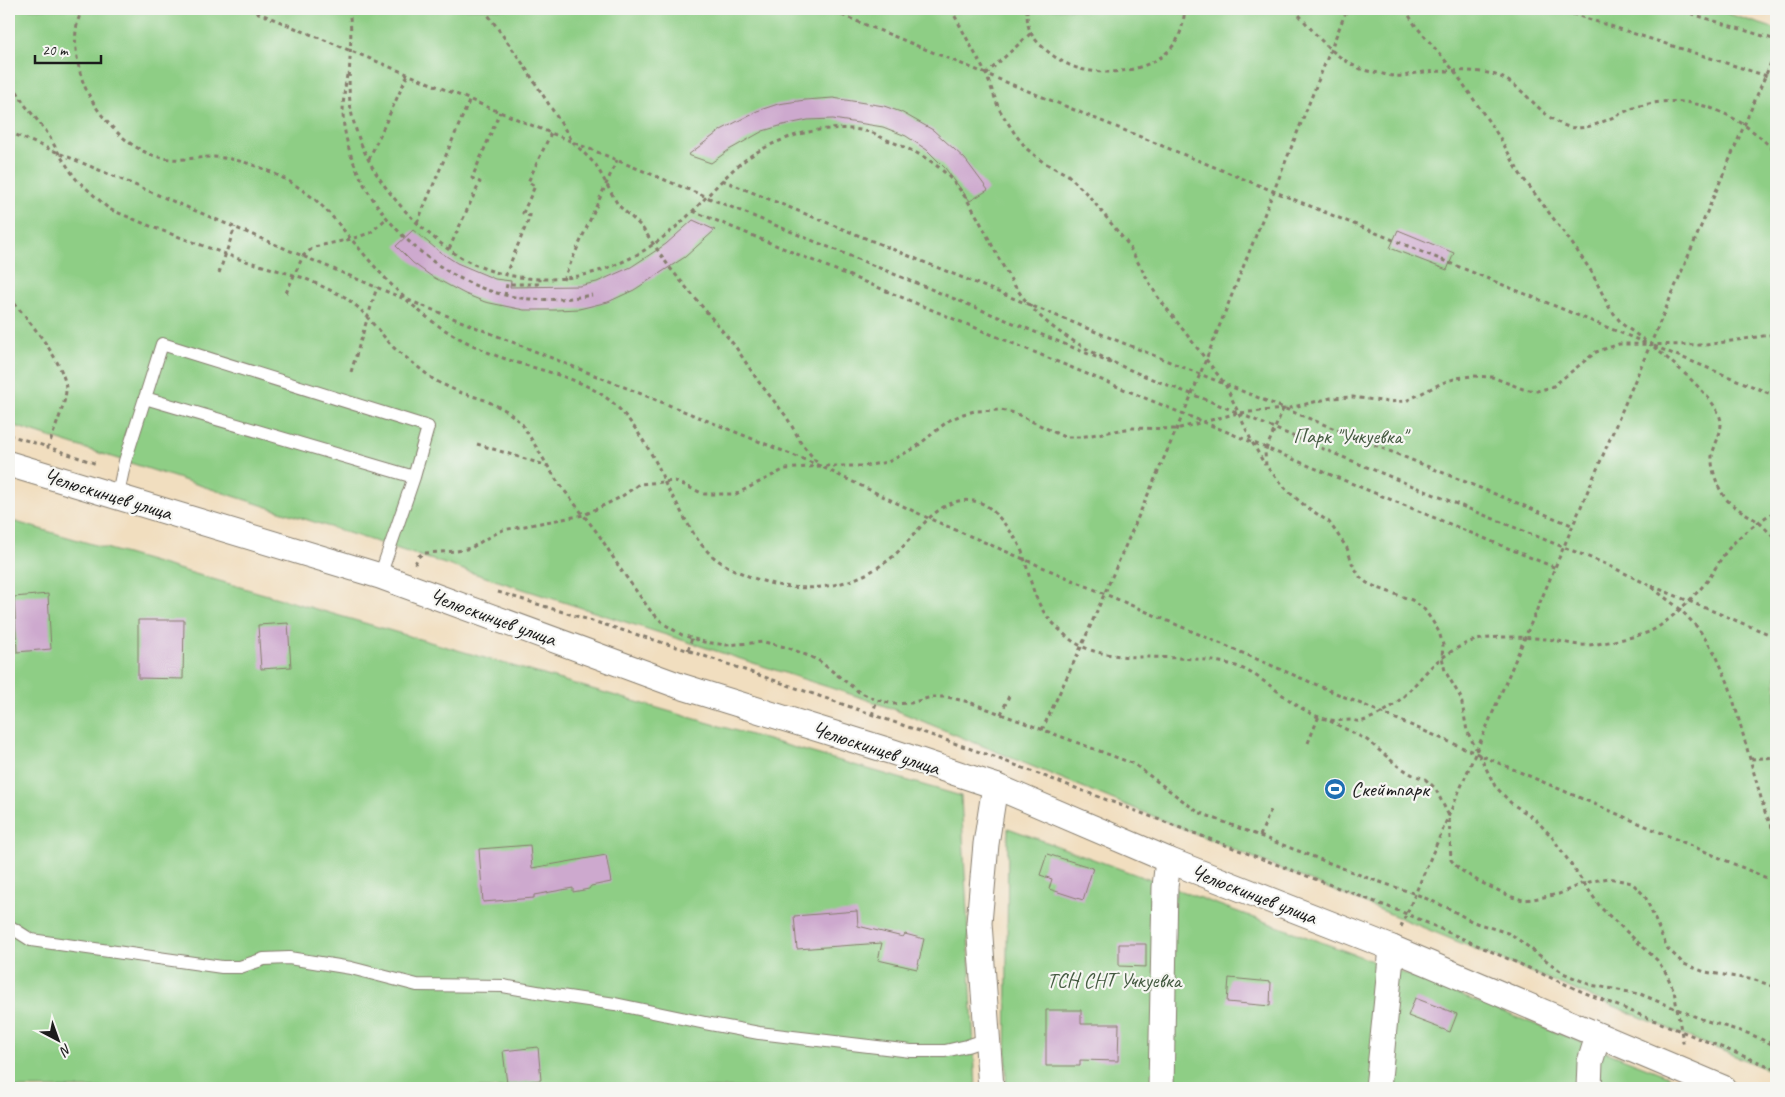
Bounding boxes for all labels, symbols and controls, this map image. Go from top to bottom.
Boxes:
scale bar [35,32,101,64]
text: 20 m [42,41,69,60]
park label: Парк "Учкуевка" [1293,423,1411,449]
street label: Челюскинцев улица [41,462,177,526]
street label: Челюскинцев улица [426,582,561,652]
street label: Челюскинцев улица [809,715,945,781]
place label: Скейтпарк [1351,776,1431,802]
sports icon: Скейтпарк [1323,777,1347,801]
street label: Челюскинцев улица [1188,858,1322,931]
park label: ТСН СНТ Учкуевка [1047,967,1184,993]
north arrow [32,1014,82,1064]
text: N [56,1040,75,1060]

